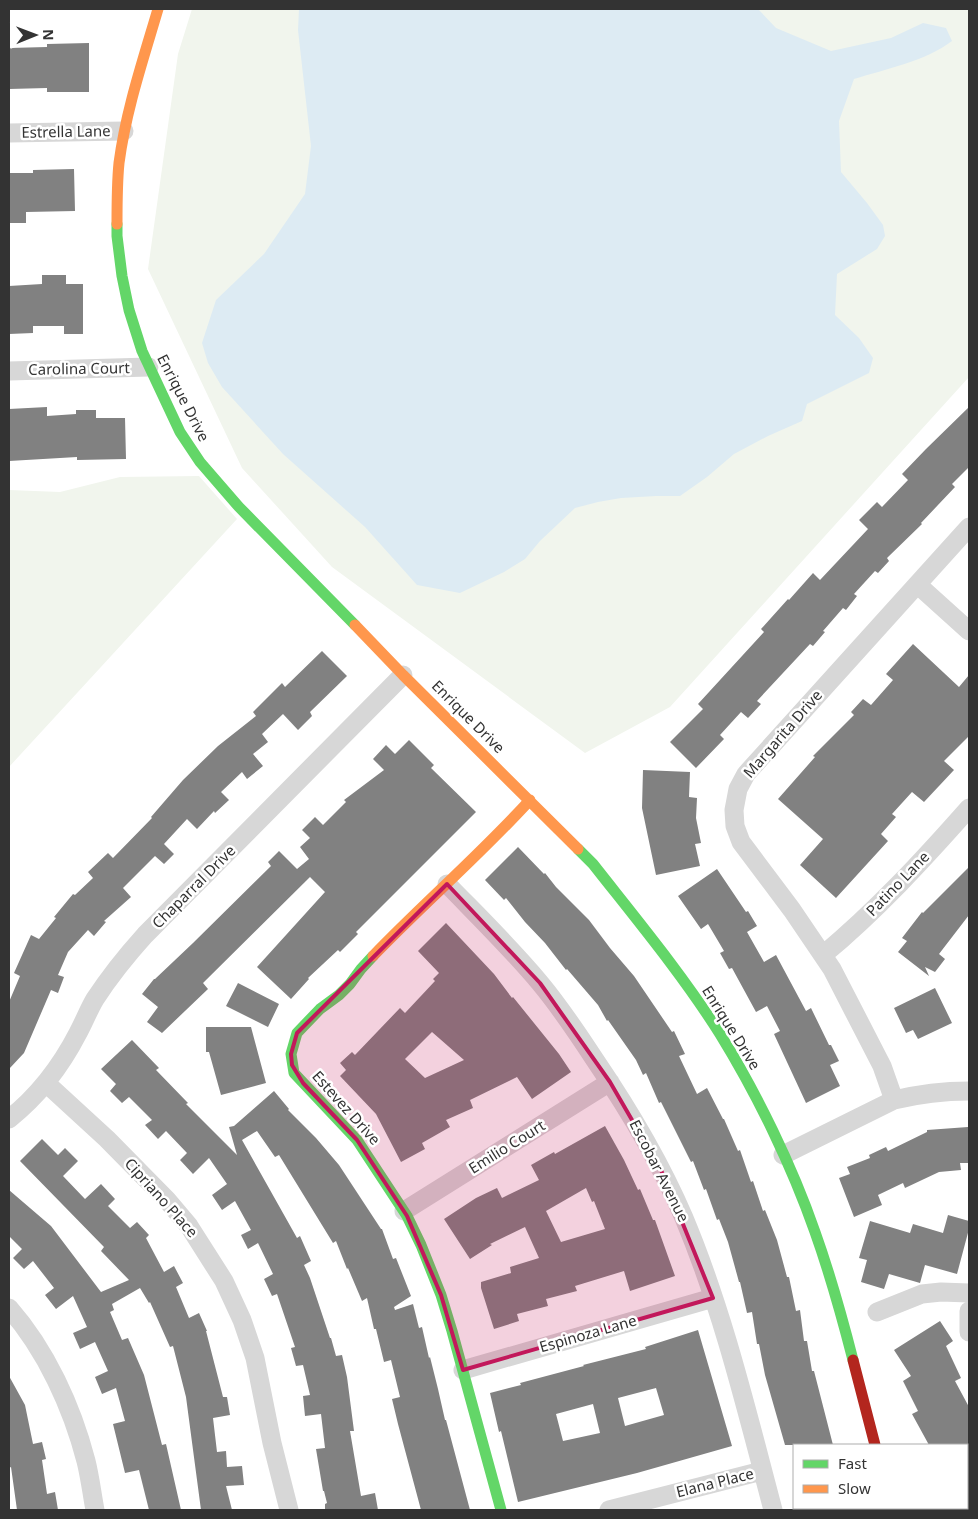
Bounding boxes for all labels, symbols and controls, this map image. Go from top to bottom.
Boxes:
north arrow [10,10,60,60]
text: N [39,29,58,41]
street label: Estrella Lane [21,120,111,142]
street label: Enrique Drive [153,350,215,445]
street label: Carolina Court [28,357,131,379]
street label: Enrique Drive [428,675,510,757]
street label: Margarita Drive [738,685,826,782]
street label: Chaparral Drive [147,840,239,932]
street label: Patino Lane [861,846,933,920]
street label: Enrique Drive [698,982,766,1073]
street label: Estevez Drive [308,1066,385,1149]
street label: Emilio Court [465,1114,549,1178]
street label: Escobar Avenue [626,1116,694,1225]
street label: Cipriano Place [121,1153,203,1241]
street label: Espinoza Lane [537,1310,639,1356]
legend [793,1444,968,1509]
text: Fast [838,1453,867,1473]
street label: Elana Place [674,1463,756,1501]
text: Slow [838,1478,871,1498]

